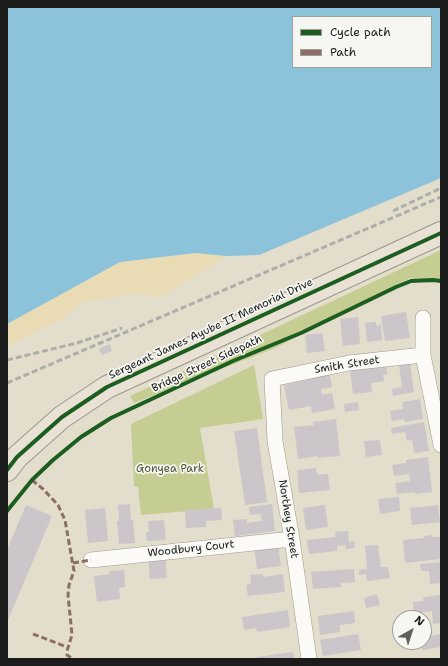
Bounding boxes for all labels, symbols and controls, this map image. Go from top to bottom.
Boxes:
legend [292,16,432,68]
text: Cycle path [330,24,391,40]
text: Path [330,44,356,60]
street label: Sergeant James Ayube II Memorial Drive [107,276,315,382]
street label: Bridge Street Sidepath [150,333,264,395]
street label: Smith Street [313,353,381,377]
park label: Gonyea Park [136,462,204,476]
street label: Northey Street [275,479,301,559]
street label: Woodbury Court [147,538,235,560]
north arrow [392,610,432,650]
text: N [411,612,427,630]

